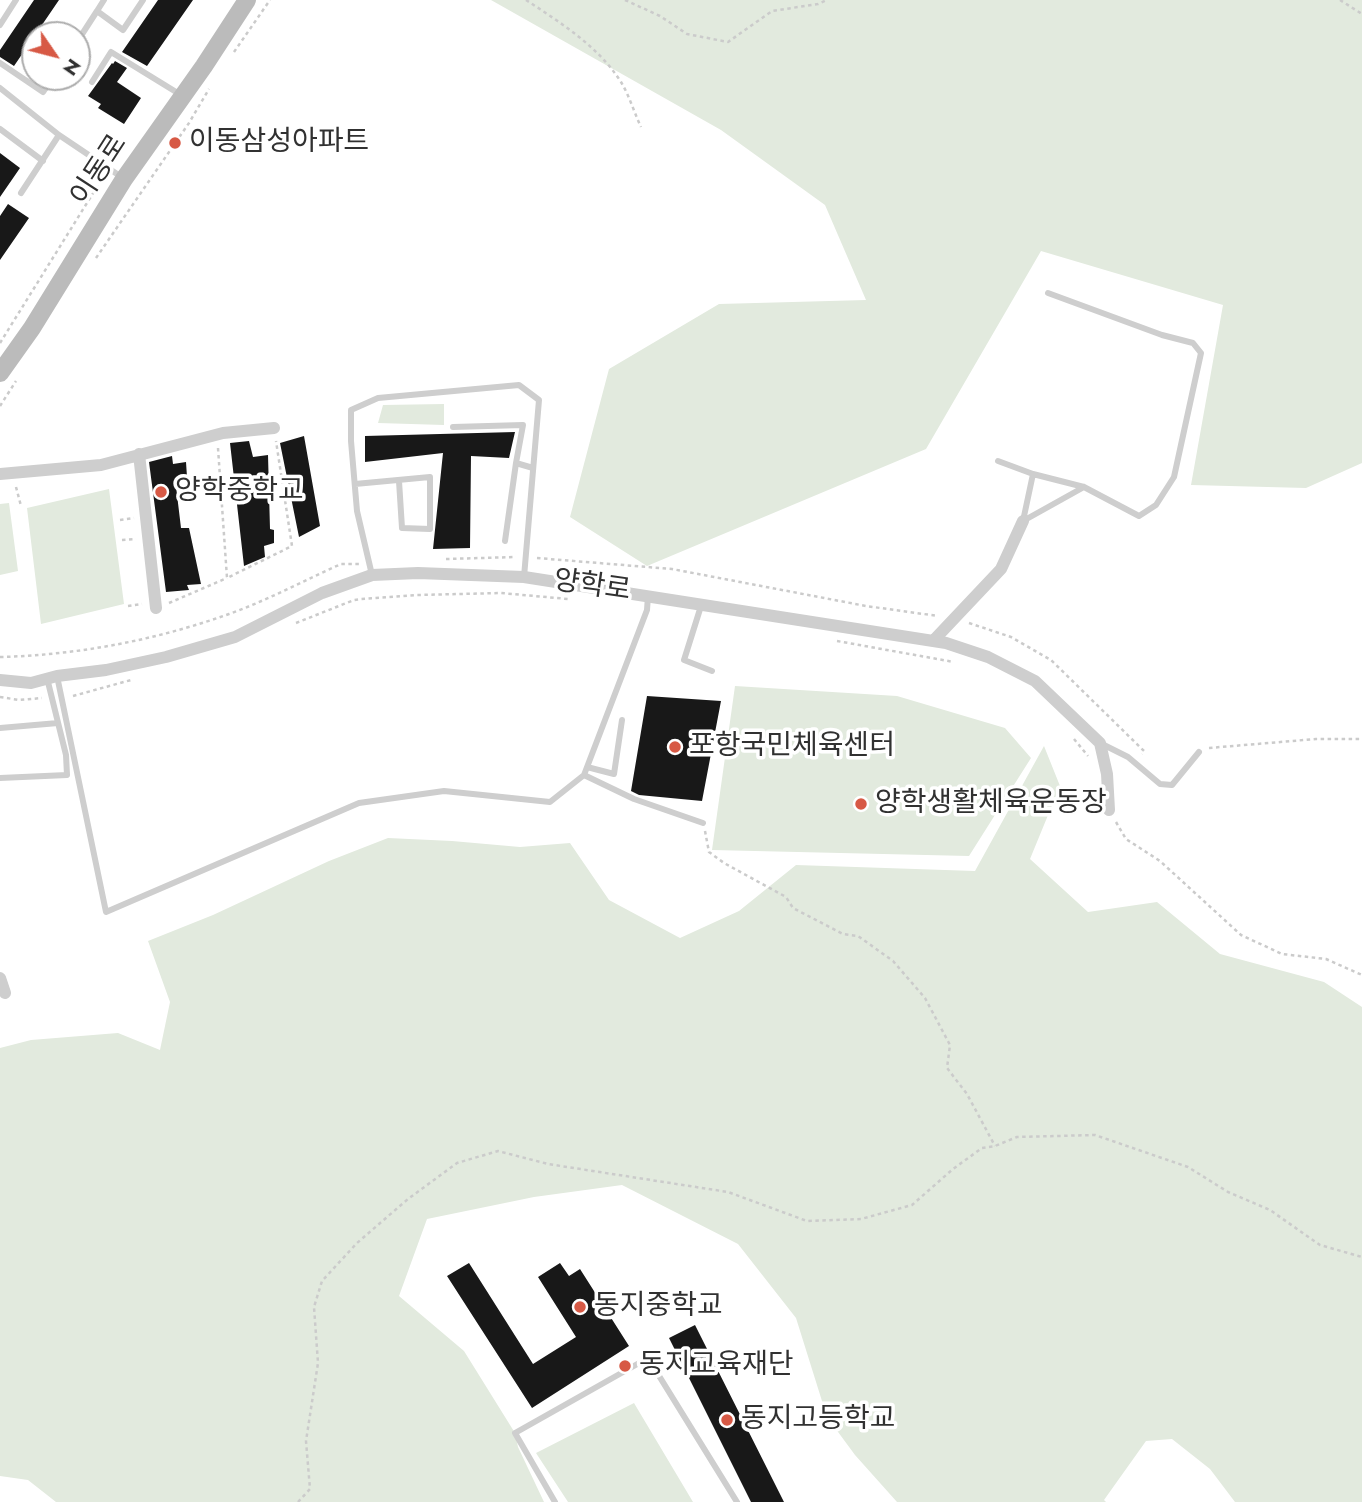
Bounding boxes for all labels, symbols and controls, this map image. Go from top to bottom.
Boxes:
north arrow [21,21,91,91]
text: N [57,53,87,81]
place label: 이동삼성아파트 [189,126,369,160]
street label: 이동로 [65,129,135,213]
marker: 이동삼성아파트 [167,135,183,151]
place label: 양학중학교 [175,475,304,509]
marker: 양학중학교 [153,484,169,500]
street label: 양학로 [551,565,633,609]
place label: 포항국민체육센터 [689,730,895,764]
marker: 포항국민체육센터 [667,739,683,755]
place label: 양학생활체육운동장 [875,787,1107,821]
marker: 양학생활체육운동장 [853,796,869,812]
place label: 동지중학교 [594,1290,723,1324]
marker: 동지중학교 [572,1299,588,1315]
place label: 동지교육재단 [639,1349,794,1383]
marker: 동지교육재단 [617,1358,633,1374]
place label: 동지고등학교 [741,1403,896,1437]
marker: 동지고등학교 [719,1412,735,1428]

